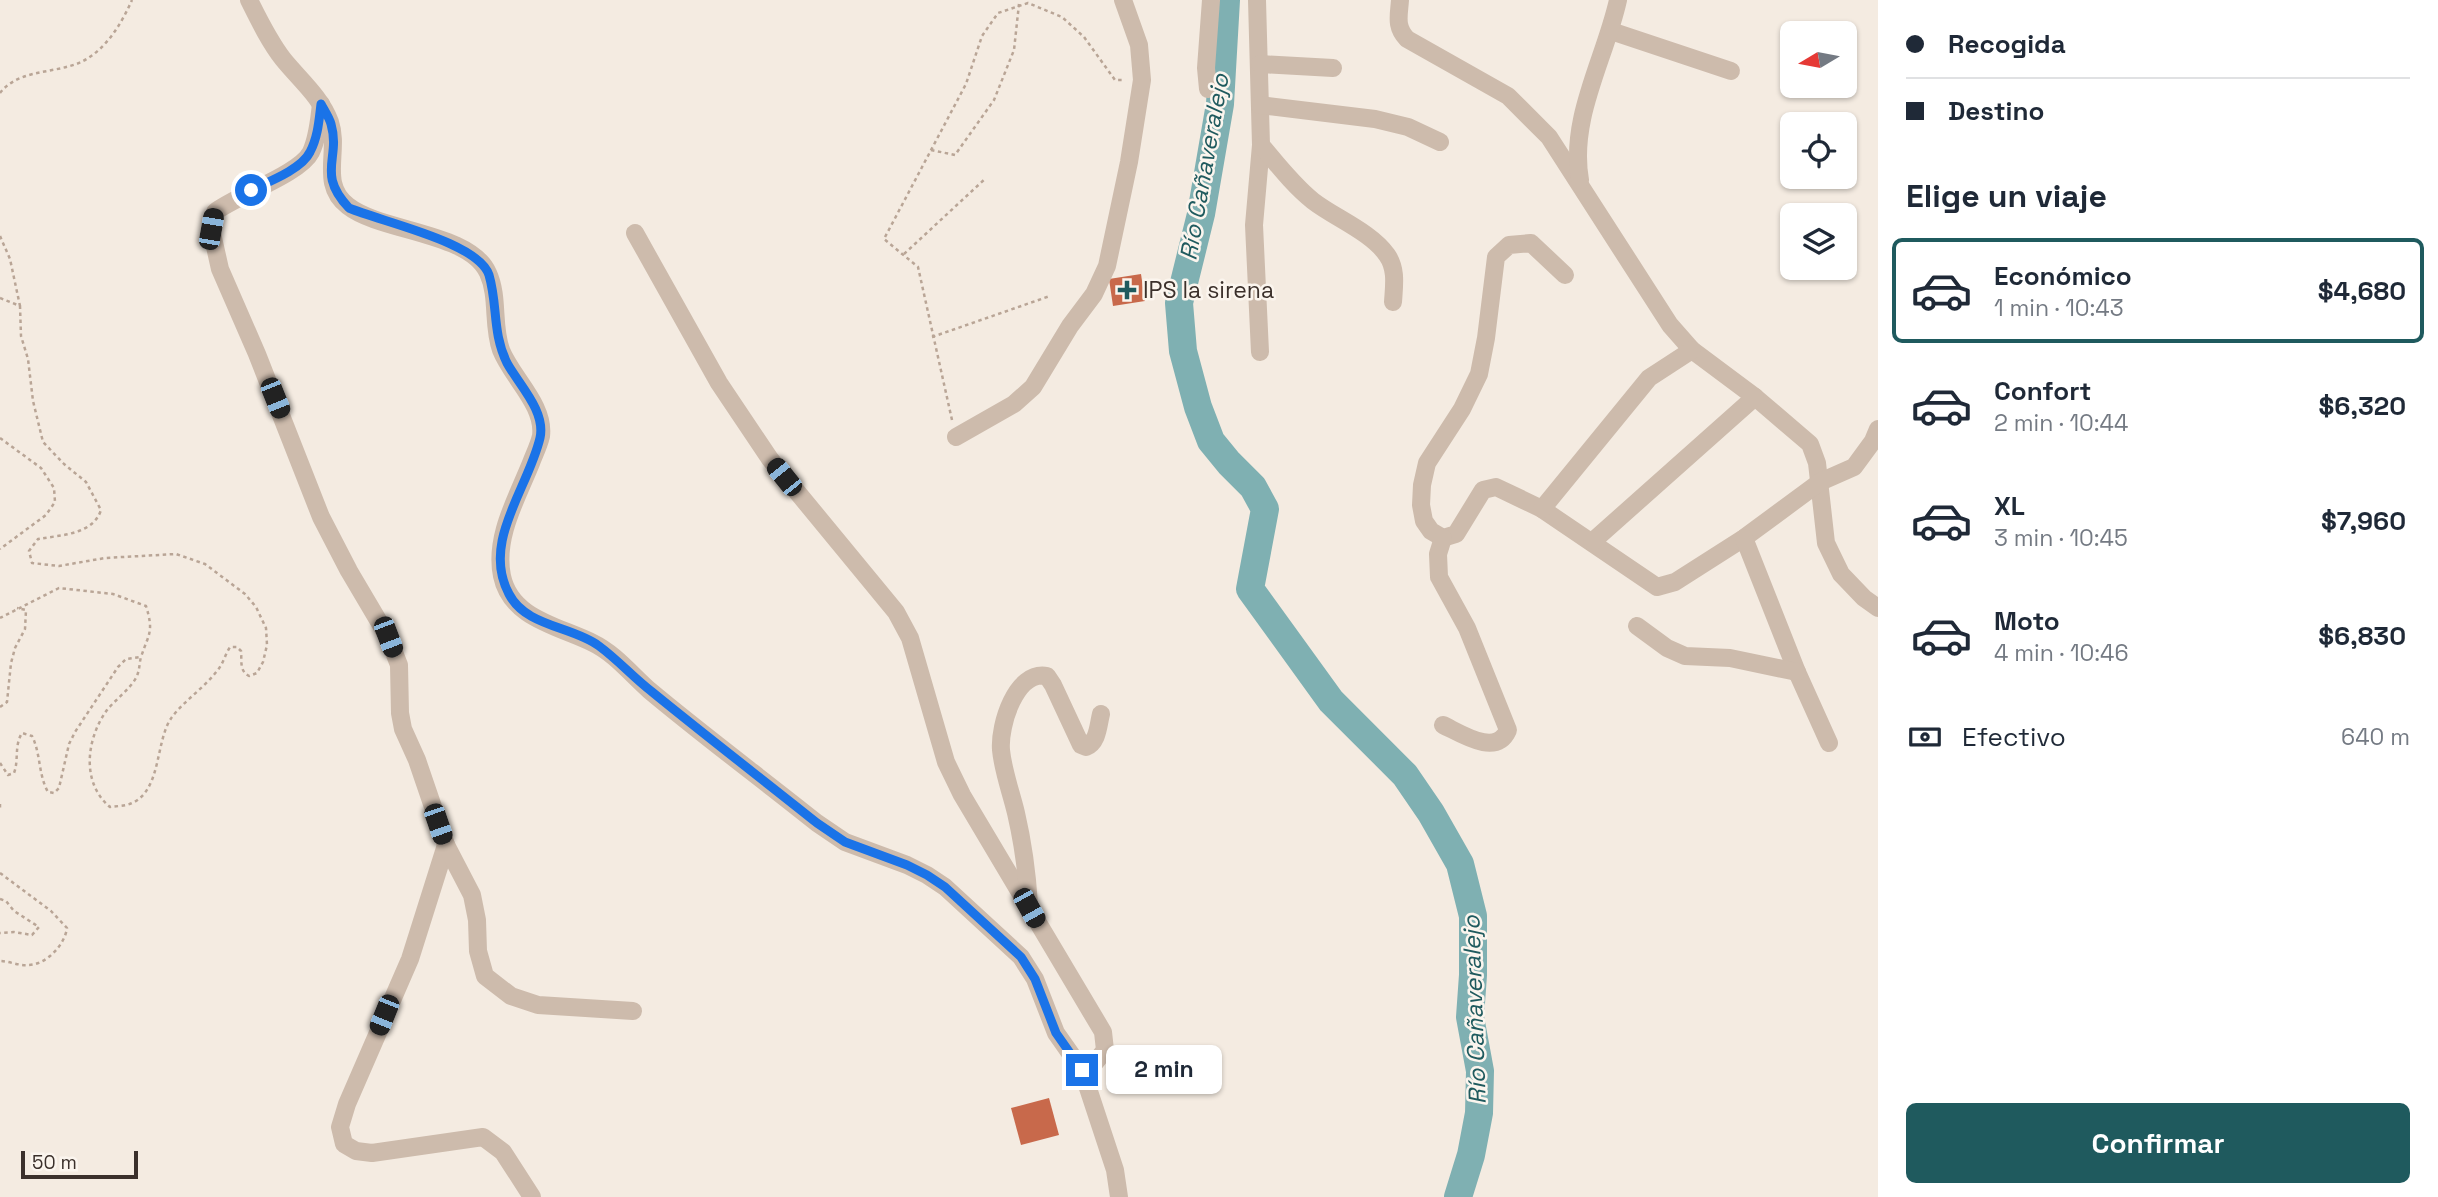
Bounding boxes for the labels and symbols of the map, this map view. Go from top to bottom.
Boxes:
north arrow [1780,21,1857,98]
water label: Río Cañaveralejo [1172,70,1236,263]
route start [235,174,267,206]
car [198,206,225,252]
place label: IPS la sirena [1143,275,1274,305]
marker: IPS la sirena [1117,280,1137,300]
car [258,375,293,421]
car [763,454,806,500]
car [371,614,406,660]
car [422,801,455,847]
car [1010,885,1049,931]
water label: Río Cañaveralejo [1455,914,1493,1105]
car [367,992,402,1038]
callout: 2 min [1106,1046,1222,1094]
route end [1066,1054,1098,1086]
scale bar [21,1148,138,1180]

